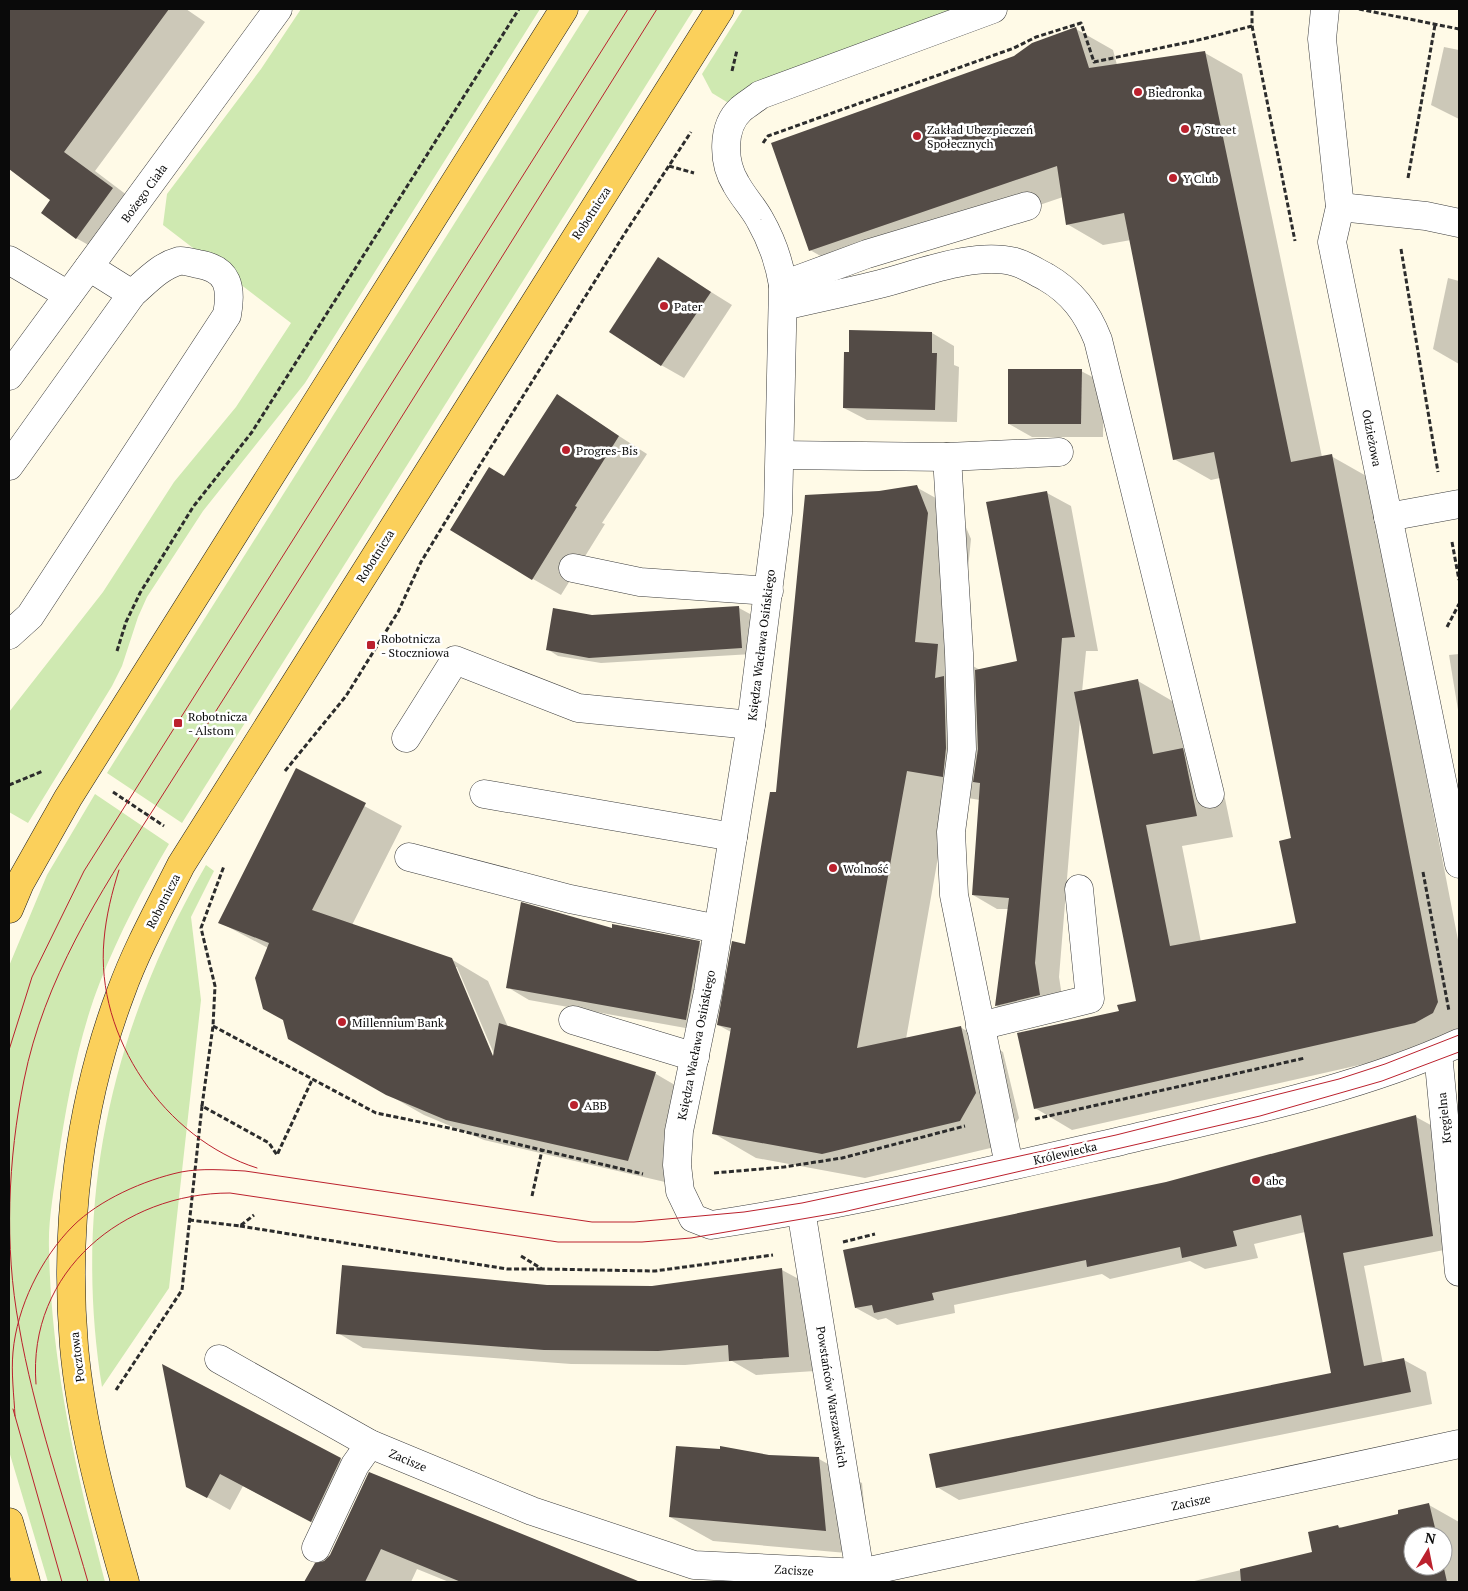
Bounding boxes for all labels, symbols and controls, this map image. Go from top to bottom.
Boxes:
place label: Biedronka [1148,85,1202,100]
marker: Biedronka [1132,86,1144,98]
place label: Zakład Ubezpieczeń Społecznych [927,122,1033,151]
place label: 7 Street [1195,122,1237,137]
marker: 7 Street [1179,123,1191,135]
marker: Zakład Ubezpieczeń Społecznych [911,130,923,142]
street label: Bożego Ciała [118,161,170,225]
place label: Y Club [1183,171,1219,186]
marker: Y Club [1167,172,1179,184]
street label: Robotnicza [568,184,614,242]
place label: Pater [674,299,703,314]
marker: Pater [658,300,670,312]
street label: Odzieżowa [1359,408,1385,468]
place label: Progres-Bis [576,443,638,458]
marker: Progres-Bis [560,444,572,456]
street label: Robotnicza [353,527,397,585]
street label: Księdza Wacława Osińskiego [744,568,778,722]
place label: Robotnicza - Stoczniowa [381,631,449,660]
marker: Robotnicza - Stoczniowa [365,639,377,651]
place label: Robotnicza - Alstom [188,709,248,738]
marker: Robotnicza - Alstom [172,717,184,729]
place label: Wolność [843,861,889,876]
marker: Wolność [827,862,839,874]
street label: Robotnicza [143,871,183,931]
street label: Księdza Wacława Osińskiego [674,968,718,1121]
place label: Millennium Bank [352,1015,445,1030]
marker: Millennium Bank [336,1016,348,1028]
street label: Kręgielna [1434,1092,1454,1144]
place label: ABB [584,1098,607,1113]
marker: ABB [568,1099,580,1111]
street label: Królewiecka [1032,1138,1098,1168]
place label: abc [1266,1173,1285,1188]
marker: abc [1250,1174,1262,1186]
street label: Powstańców Warszawskich [813,1325,851,1469]
street label: Pocztowa [66,1331,88,1383]
street label: Zacisze [387,1445,429,1475]
street label: Zacisze [1170,1491,1212,1513]
north arrow [1403,1526,1453,1576]
text: N [1423,1527,1438,1548]
street label: Zacisze [774,1561,814,1579]

